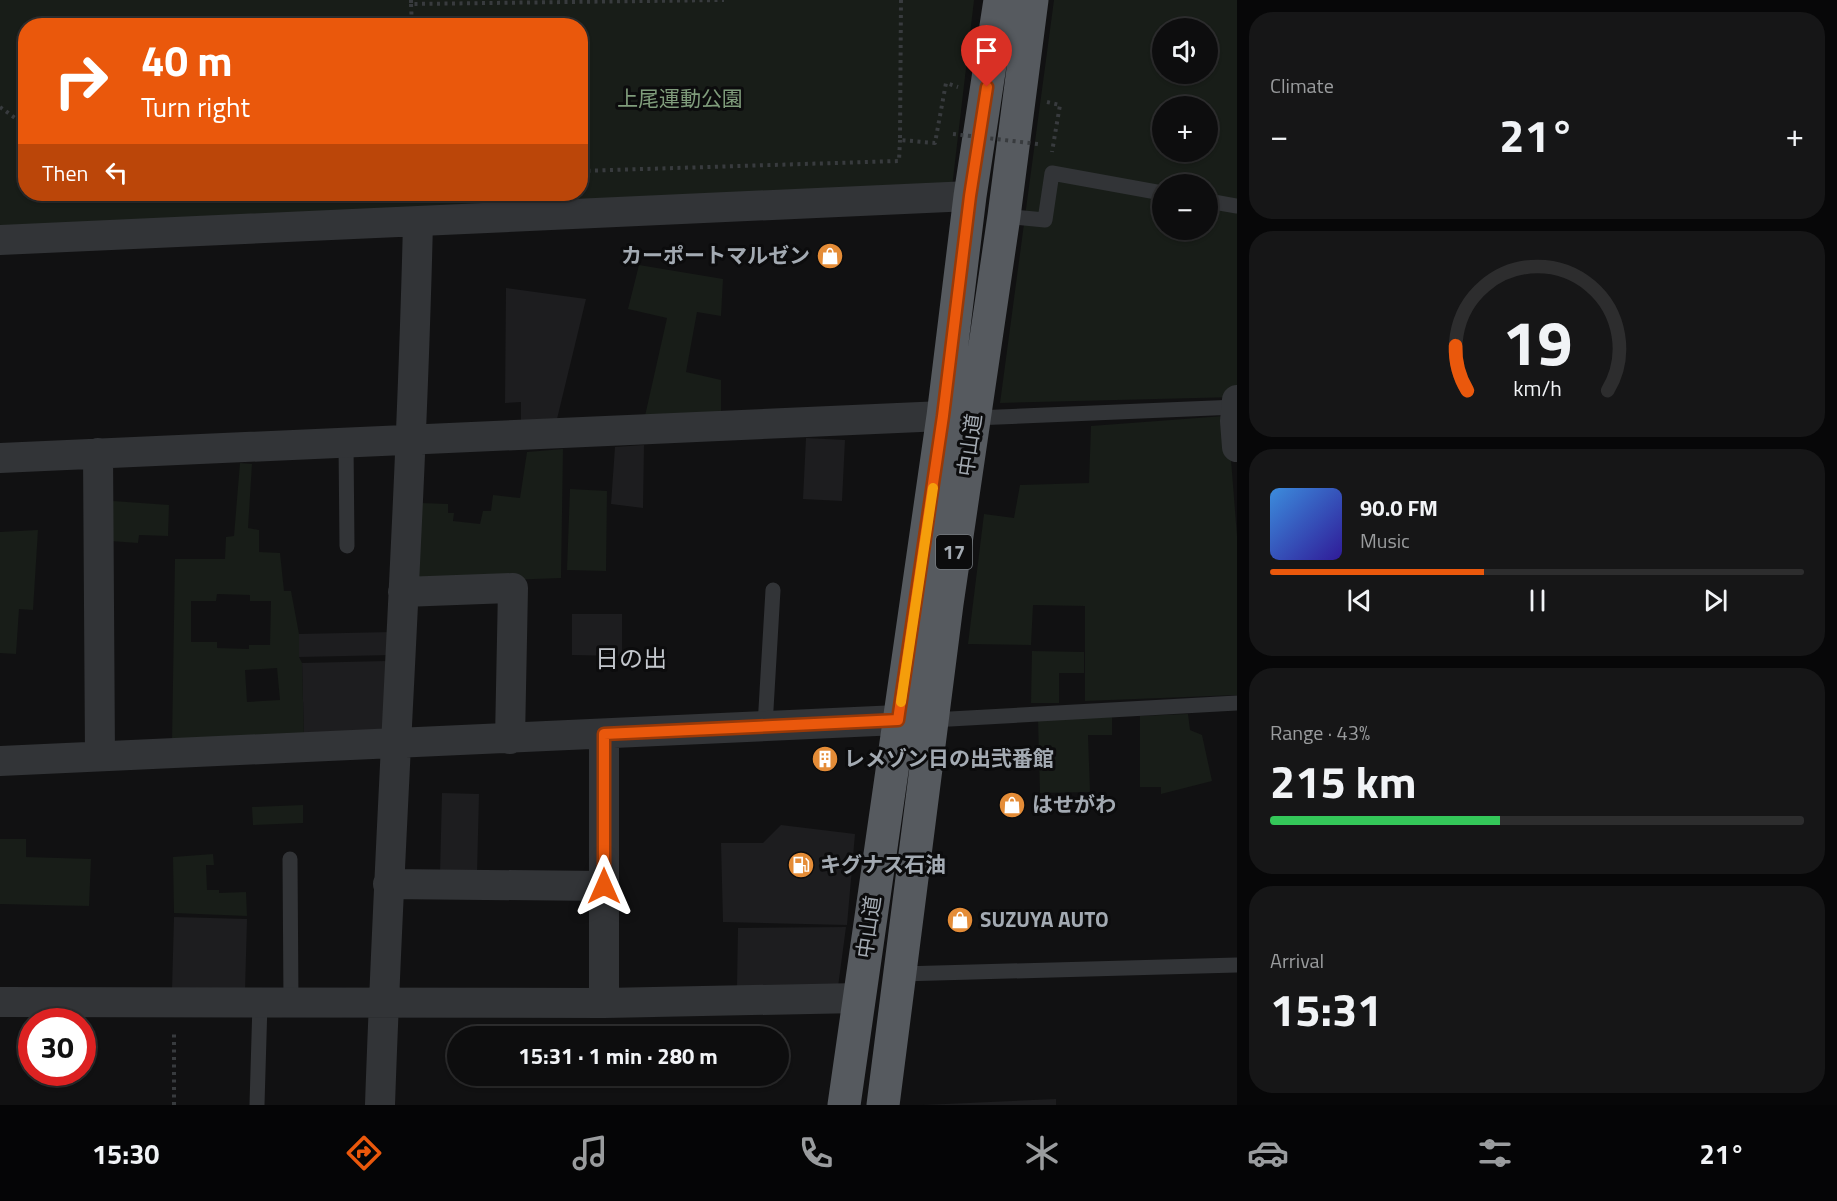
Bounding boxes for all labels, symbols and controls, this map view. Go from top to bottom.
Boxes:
map controls [1152,18,1218,240]
button: sound [1152,18,1218,84]
pin [961,25,1012,87]
text: 40 m [141,28,233,92]
icon: arrive [970,34,1003,67]
icon: right [42,42,120,120]
text: Climate [1270,70,1334,101]
park label: 上尾運動公園 [617,82,743,114]
text: Turn right [141,86,250,127]
button: + [1152,96,1218,162]
text: 21° [1499,101,1575,169]
text: − [1270,110,1288,160]
text: + [1786,110,1804,160]
text: Then [42,156,88,190]
icon: left [100,156,133,189]
button: − [1152,174,1218,240]
place label: カーポートマルゼン [621,239,810,271]
shop icon: カーポートマルゼン [815,241,845,271]
text: 19 [1502,294,1572,389]
text: km/h [1513,372,1561,404]
street label: 中山道 [949,411,989,478]
text: 90.0 FM [1360,491,1438,525]
text: Music [1360,525,1410,556]
road number: 17 [936,535,972,569]
icon: previous [1343,584,1376,617]
icon: pause [1521,584,1554,617]
icon: next [1699,584,1732,617]
district label: 日の出 [595,640,667,676]
text: Range · 43% [1270,717,1370,748]
place label: レメゾン日の出弐番館 [844,742,1054,774]
building icon: レメゾン日の出弐番館 [810,744,840,774]
text: 215 km [1270,747,1416,815]
place label: はせがわ [1032,788,1116,820]
shop icon: はせがわ [997,790,1027,820]
place label: キグナス石油 [820,848,946,880]
fuel station icon: キグナス石油 [786,850,816,880]
position arrow [572,854,636,918]
street label: 中山道 [848,893,888,960]
place label: SUZUYA AUTO [980,903,1109,935]
shop icon: SUZUYA AUTO [945,905,975,935]
text: Arrival [1270,945,1324,976]
text: 15:31 [1270,975,1382,1043]
speed limit sign: 30 [18,1008,96,1086]
text: 15:31 · 1 min · 280 m [518,1039,718,1073]
icon: directions [343,1132,385,1174]
icon: music [569,1132,611,1174]
icon: phone [795,1132,837,1174]
icon: climate [1021,1132,1063,1174]
icon: car [1247,1132,1289,1174]
icon: filters [1474,1132,1516,1174]
text: 15:30 [92,1133,159,1174]
text: 21° [1700,1133,1745,1174]

